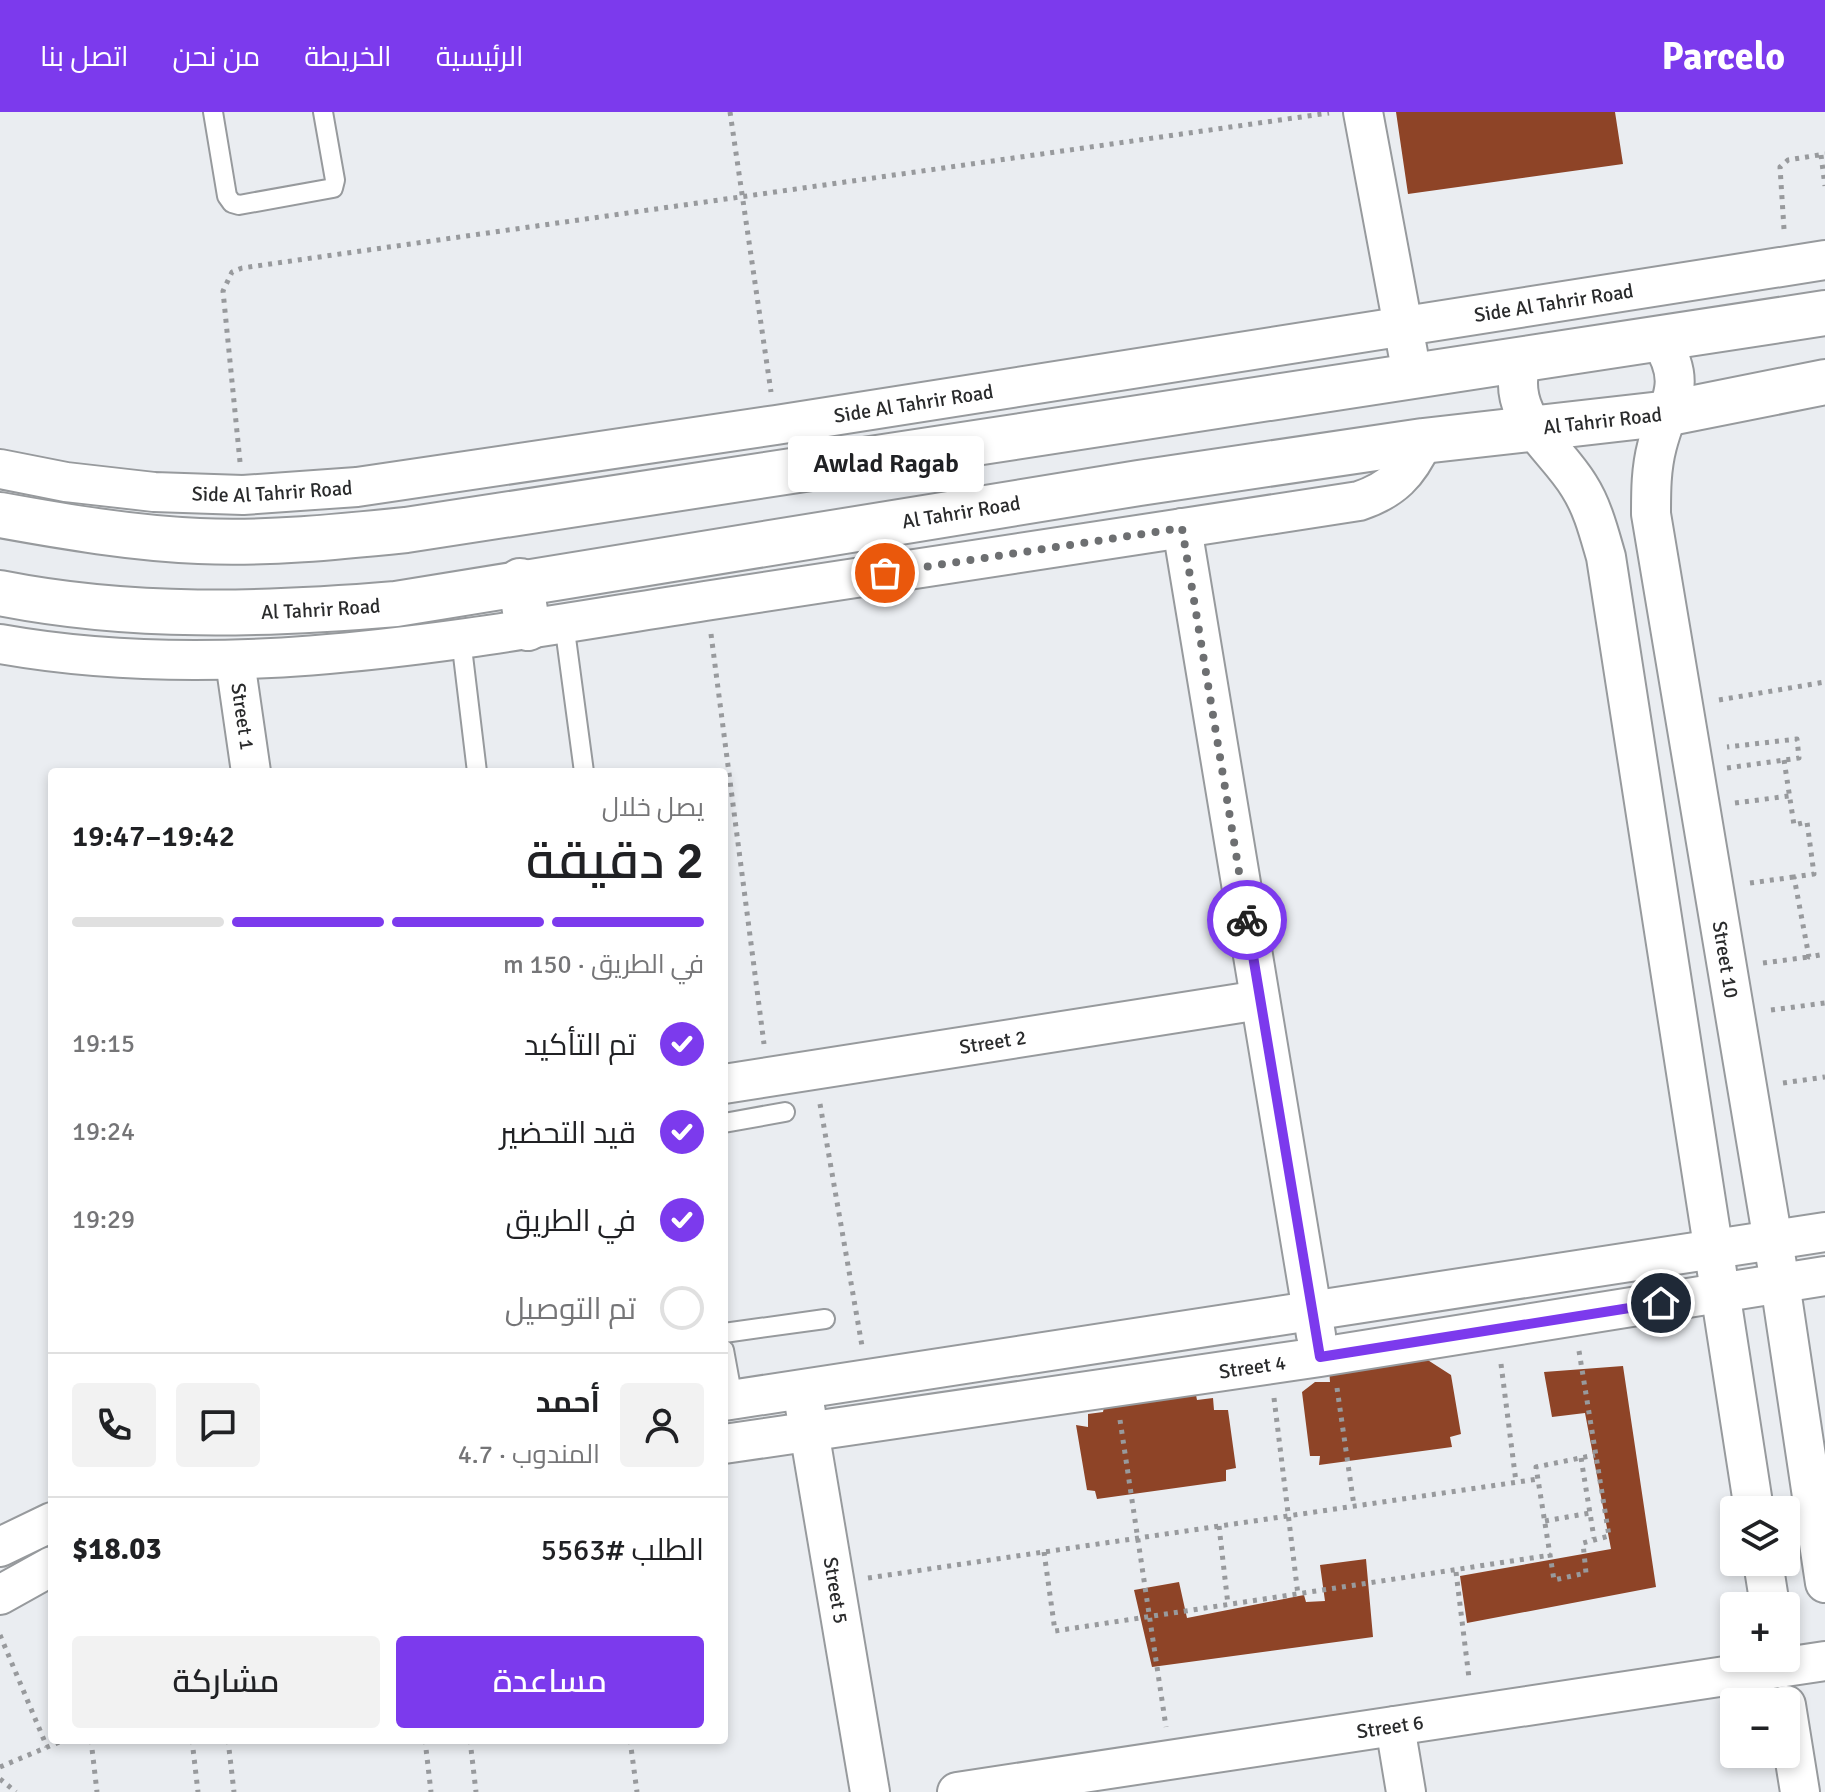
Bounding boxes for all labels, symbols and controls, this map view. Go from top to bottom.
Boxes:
text: Parcelo [1661,33,1785,80]
text: اتصل بنا [40,40,129,74]
text: من نحن [173,40,260,74]
text: الخريطة [304,40,392,74]
text: الرئيسية [436,40,523,74]
street label: Side Al Tahrir Road [1472,278,1635,328]
street label: Side Al Tahrir Road [832,378,995,428]
street label: Al Tahrir Road [1542,402,1663,440]
callout: Awlad Ragab [787,437,983,493]
text: Awlad Ragab [813,448,959,480]
street label: Side Al Tahrir Road [191,475,353,508]
street label: Al Tahrir Road [900,490,1022,534]
pin [851,539,919,607]
icon: bag [863,551,907,595]
street label: Al Tahrir Road [261,593,381,624]
street label: Street 1 [226,681,260,752]
text: يصل خلال [602,792,704,824]
text: 19:42–19:47 [72,818,235,855]
text: 2 دقيقة [526,829,704,893]
courier [1207,880,1287,960]
icon: bike [1225,898,1269,942]
street label: Street 10 [1707,919,1745,1000]
text: في الطريق · 150 m [503,949,704,981]
icon: check [660,1022,704,1066]
street label: Street 2 [958,1024,1028,1059]
text: تم التأكيد [524,1027,636,1064]
text: 19:15 [72,1028,135,1060]
icon: check [660,1110,704,1154]
text: قيد التحضير [500,1115,636,1152]
text: 19:24 [72,1116,135,1148]
icon: check [660,1198,704,1242]
text: في الطريق [506,1203,636,1240]
text: 19:29 [72,1204,135,1236]
pin [1627,1269,1695,1337]
icon: home [1639,1281,1683,1325]
text: تم التوصيل [505,1291,636,1328]
street label: Street 4 [1217,1350,1288,1384]
button: phone [72,1383,156,1467]
button: chat [176,1383,260,1467]
button: person [620,1383,704,1467]
text: أحمد [536,1384,600,1421]
text: المندوب · 4.7 [458,1439,600,1471]
map controls [1720,1496,1800,1768]
button: layers [1720,1496,1800,1576]
text: $18.03 [72,1531,162,1568]
text: الطلب #5563 [541,1532,704,1569]
street label: Street 5 [818,1555,854,1626]
button: + [1720,1592,1800,1672]
button: مشاركة [72,1636,380,1728]
button: مساعدة [396,1636,704,1728]
button: − [1720,1688,1800,1768]
street label: Street 6 [1355,1709,1425,1744]

